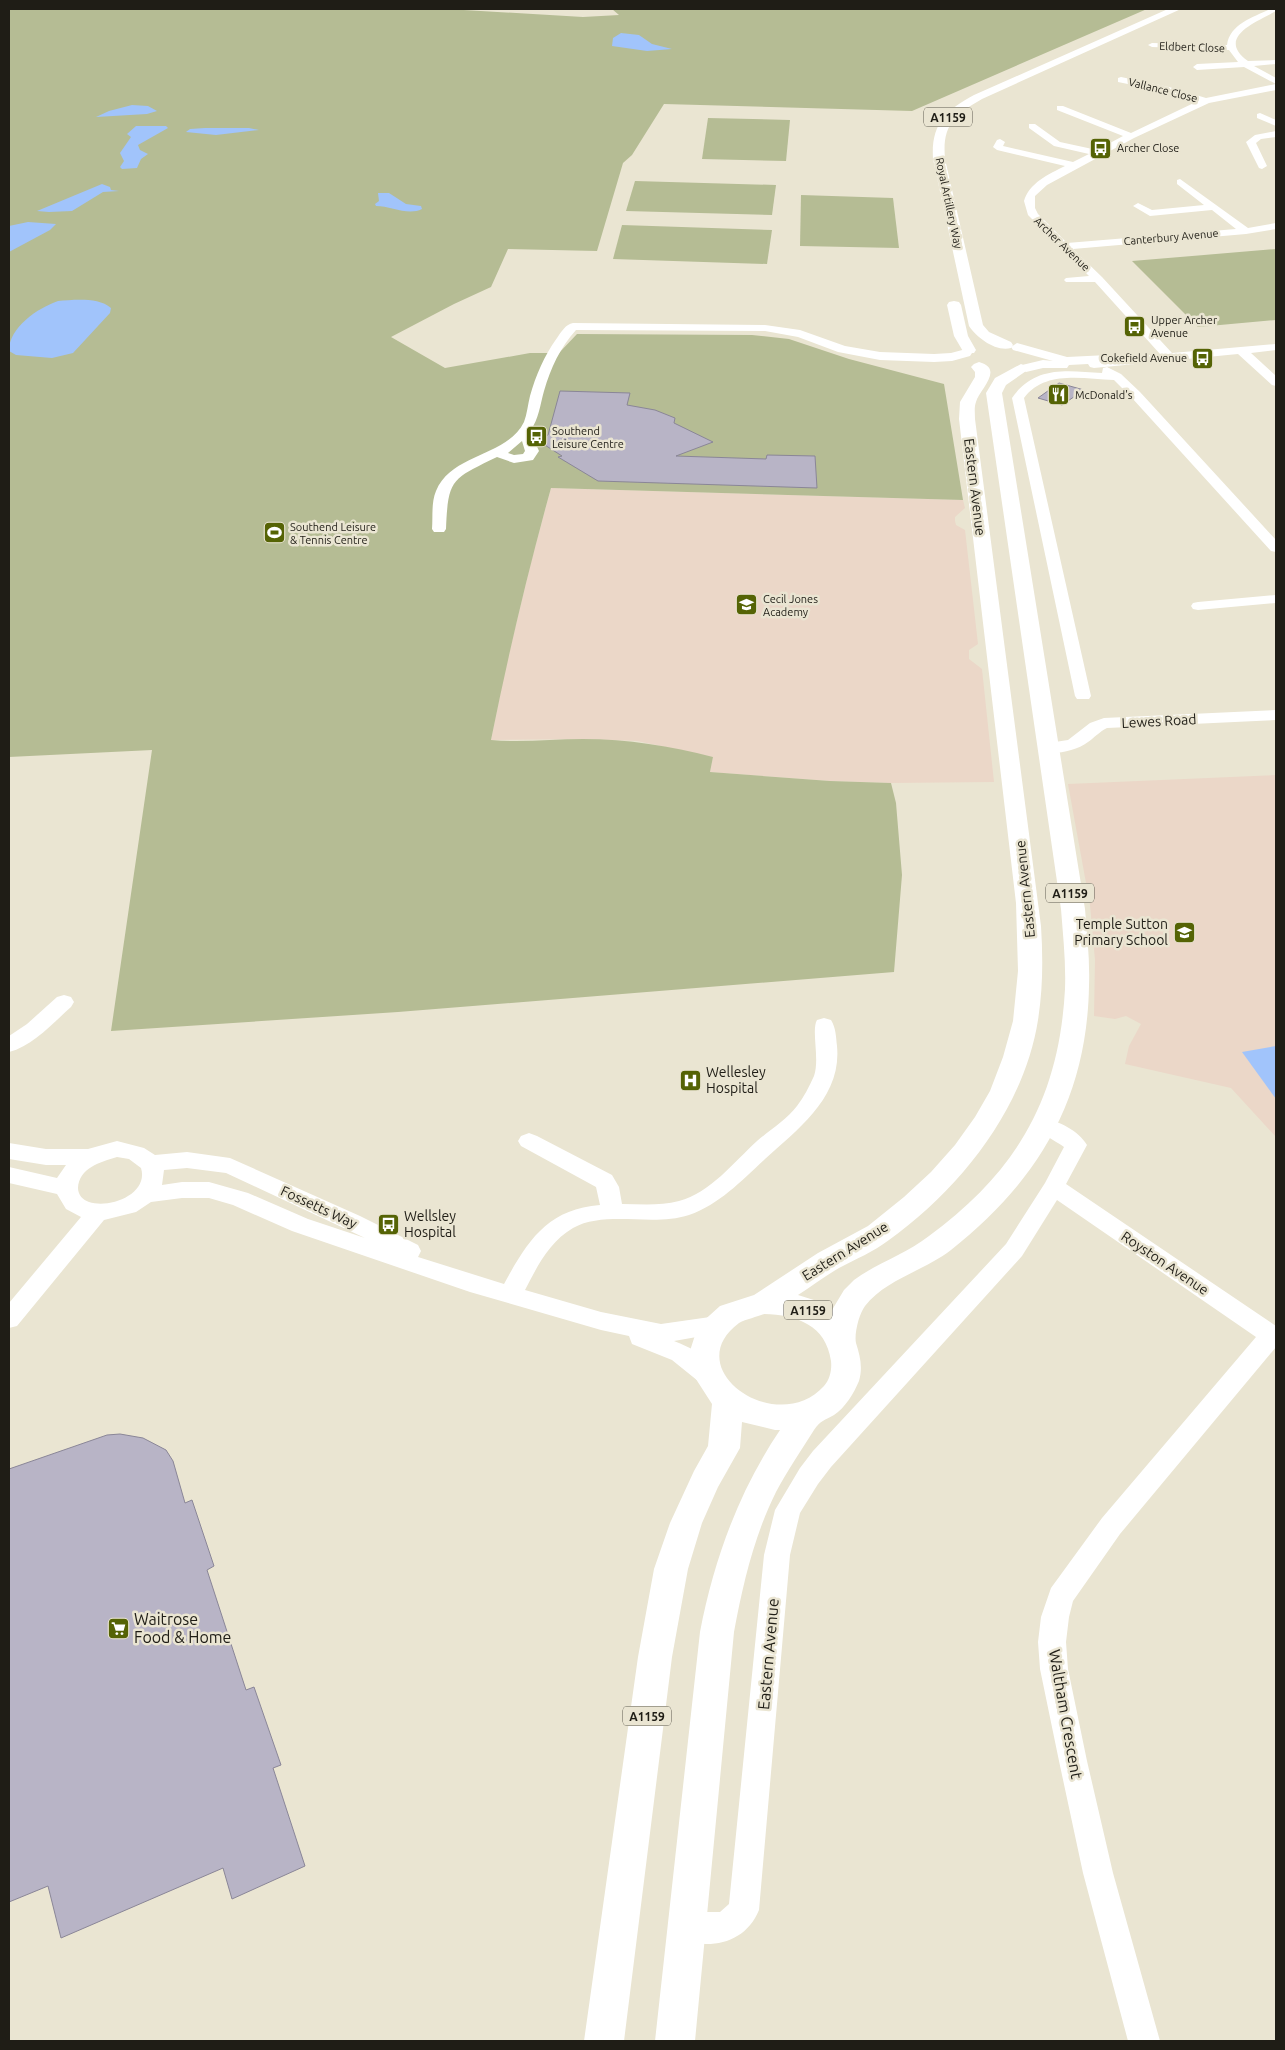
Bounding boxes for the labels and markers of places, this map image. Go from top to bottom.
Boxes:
bus stop icon: Archer Close [1089,136,1113,160]
place label: Archer Close [1117,142,1179,154]
bus stop icon: Upper Archer Avenue [1123,314,1147,338]
place label: Upper Archer Avenue [1151,314,1218,339]
bus stop icon: Cokefield Avenue [1191,346,1215,370]
place label: Cokefield Avenue [1101,352,1187,364]
restaurant icon: McDonald's [1047,383,1071,407]
place label: McDonald's [1075,389,1133,401]
bus stop icon: Southend Leisure Centre [524,425,548,449]
place label: Southend Leisure Centre [552,425,624,450]
sports icon: Southend Leisure & Tennis Centre [262,521,286,545]
place label: Southend Leisure & Tennis Centre [290,521,376,546]
school or university icon: Cecil Jones Academy [735,593,759,617]
place label: Cecil Jones Academy [763,593,818,618]
place label: Temple Sutton Primary School [1074,916,1168,948]
school or university icon: Temple Sutton Primary School [1172,920,1196,944]
place label: Wellesley Hospital [706,1064,766,1096]
hospital icon: Wellesley Hospital [678,1068,702,1092]
place label: Wellsley Hospital [404,1208,456,1240]
bus stop icon: Wellsley Hospital [376,1212,400,1236]
place label: Waitrose Food & Home [134,1610,231,1646]
supermarket icon: Waitrose Food & Home [106,1616,130,1640]

